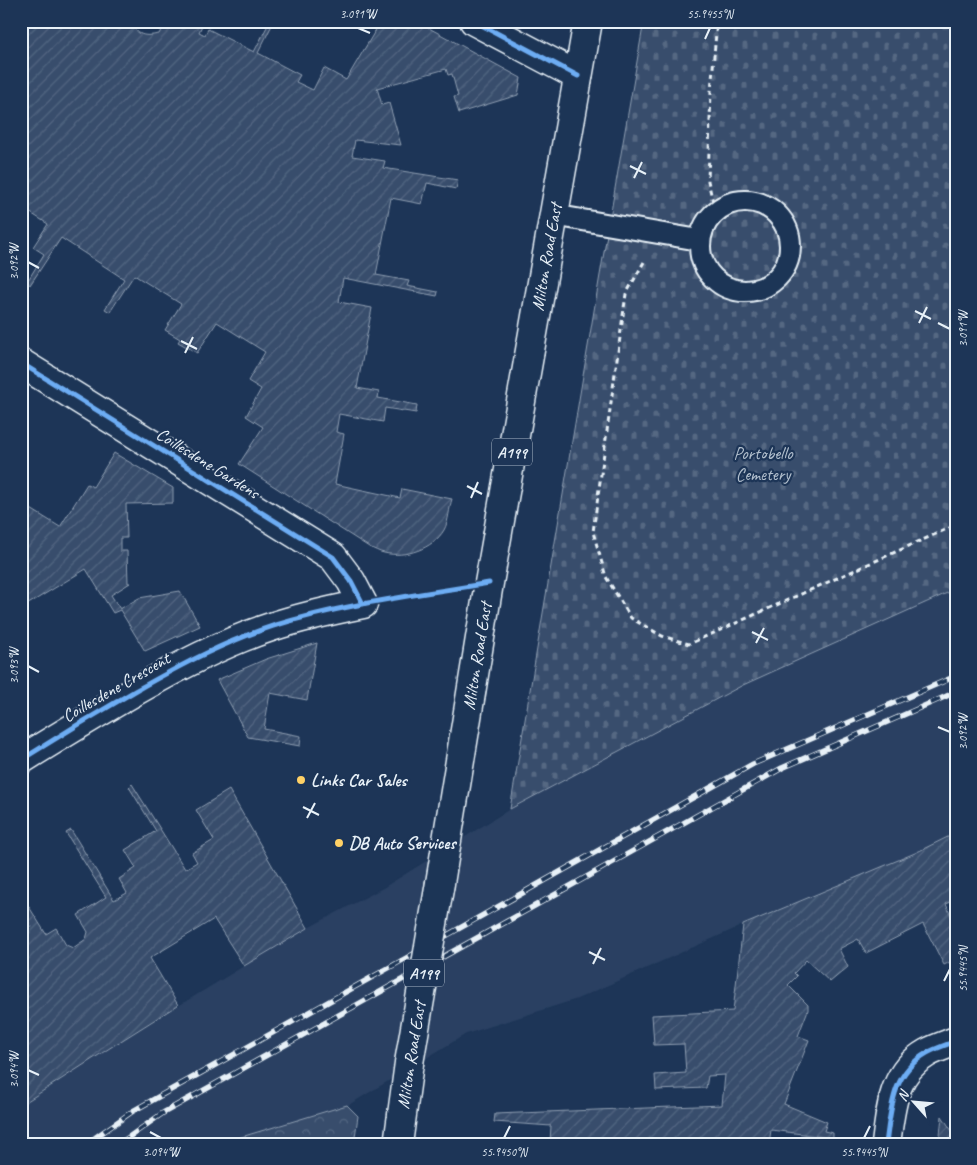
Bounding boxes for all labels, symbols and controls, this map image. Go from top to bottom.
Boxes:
text: 3.091°W [340,6,378,22]
text: 55.9455°N [687,6,734,22]
street label: Milton Road East [526,199,567,312]
text: 3.092°W [6,242,22,280]
text: 3.091°W [955,309,971,347]
street label: Coillesdene Gardens [152,423,265,504]
road number: A199 [492,438,532,466]
park label: Portobello Cemetery [733,442,794,485]
street label: Milton Road East [457,598,497,711]
text: 3.093°W [6,646,22,684]
street label: Coillesdene Crescent [58,646,176,727]
text: 3.092°W [955,712,971,750]
place label: Links Car Sales [311,769,408,791]
marker: Links Car Sales [295,774,307,786]
place label: DB Auto Services [349,832,457,854]
marker: DB Auto Services [333,837,345,849]
text: 55.9445°N [955,945,971,992]
road number: A199 [404,960,444,986]
street label: Milton Road East [392,997,431,1110]
text: 3.094°W [6,1050,22,1088]
north arrow [890,1078,940,1128]
text: N [893,1087,913,1104]
text: 3.094°W [143,1144,181,1160]
text: 55.9450°N [481,1144,528,1160]
text: 55.9445°N [841,1144,888,1160]

